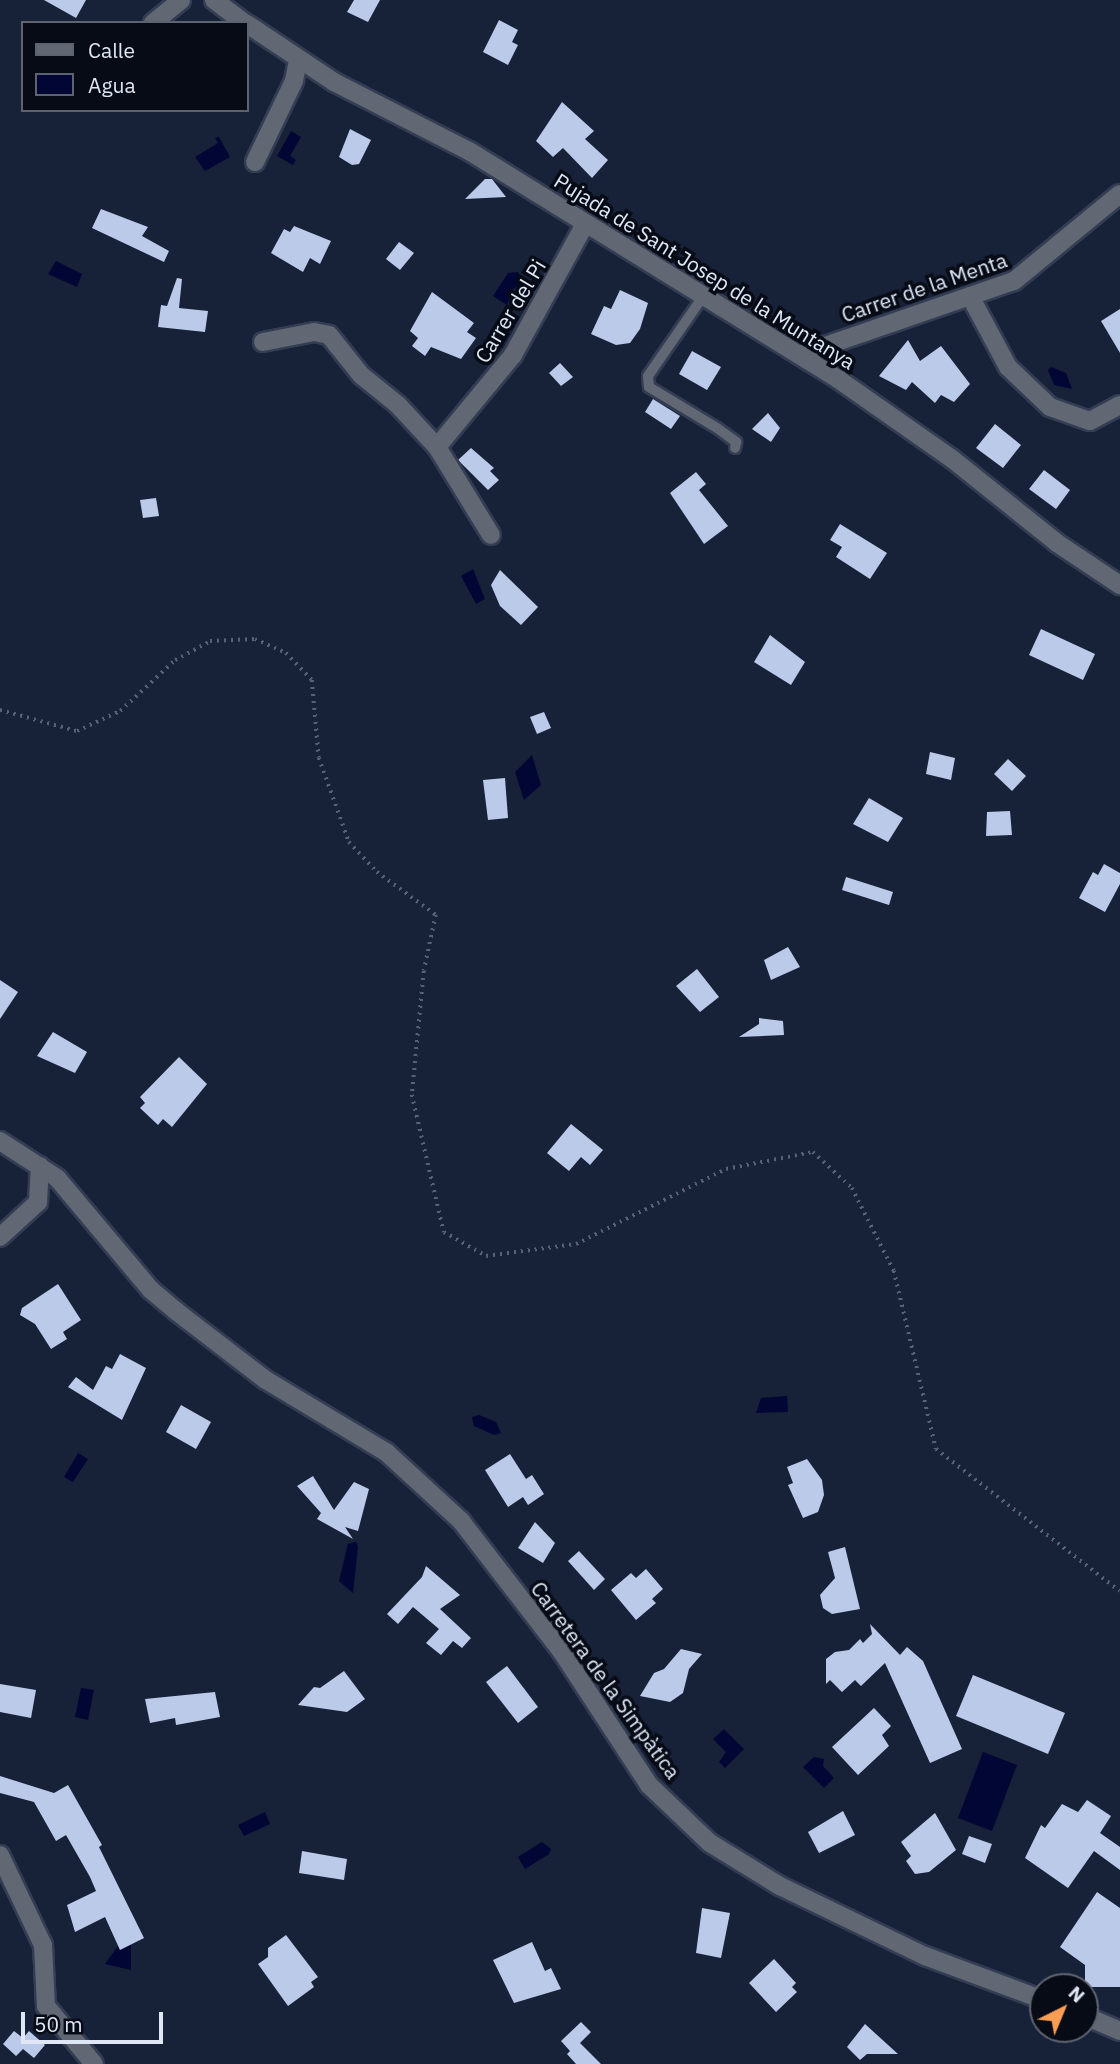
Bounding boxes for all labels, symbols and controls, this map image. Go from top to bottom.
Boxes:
legend [21,21,248,112]
text: Calle [88,36,135,64]
text: Agua [88,71,136,99]
street label: Pujada de Sant Josep de la Muntanya [550,167,860,375]
street label: Carrer de la Menta [838,247,1010,327]
street label: Carrer del Pi [469,255,551,367]
street label: Carretera de la Simpàtica [526,1576,686,1784]
north arrow [1029,1973,1099,2043]
text: N [1064,1981,1090,2008]
scale bar [24,1997,166,2041]
text: 50 m [34,2010,83,2038]

